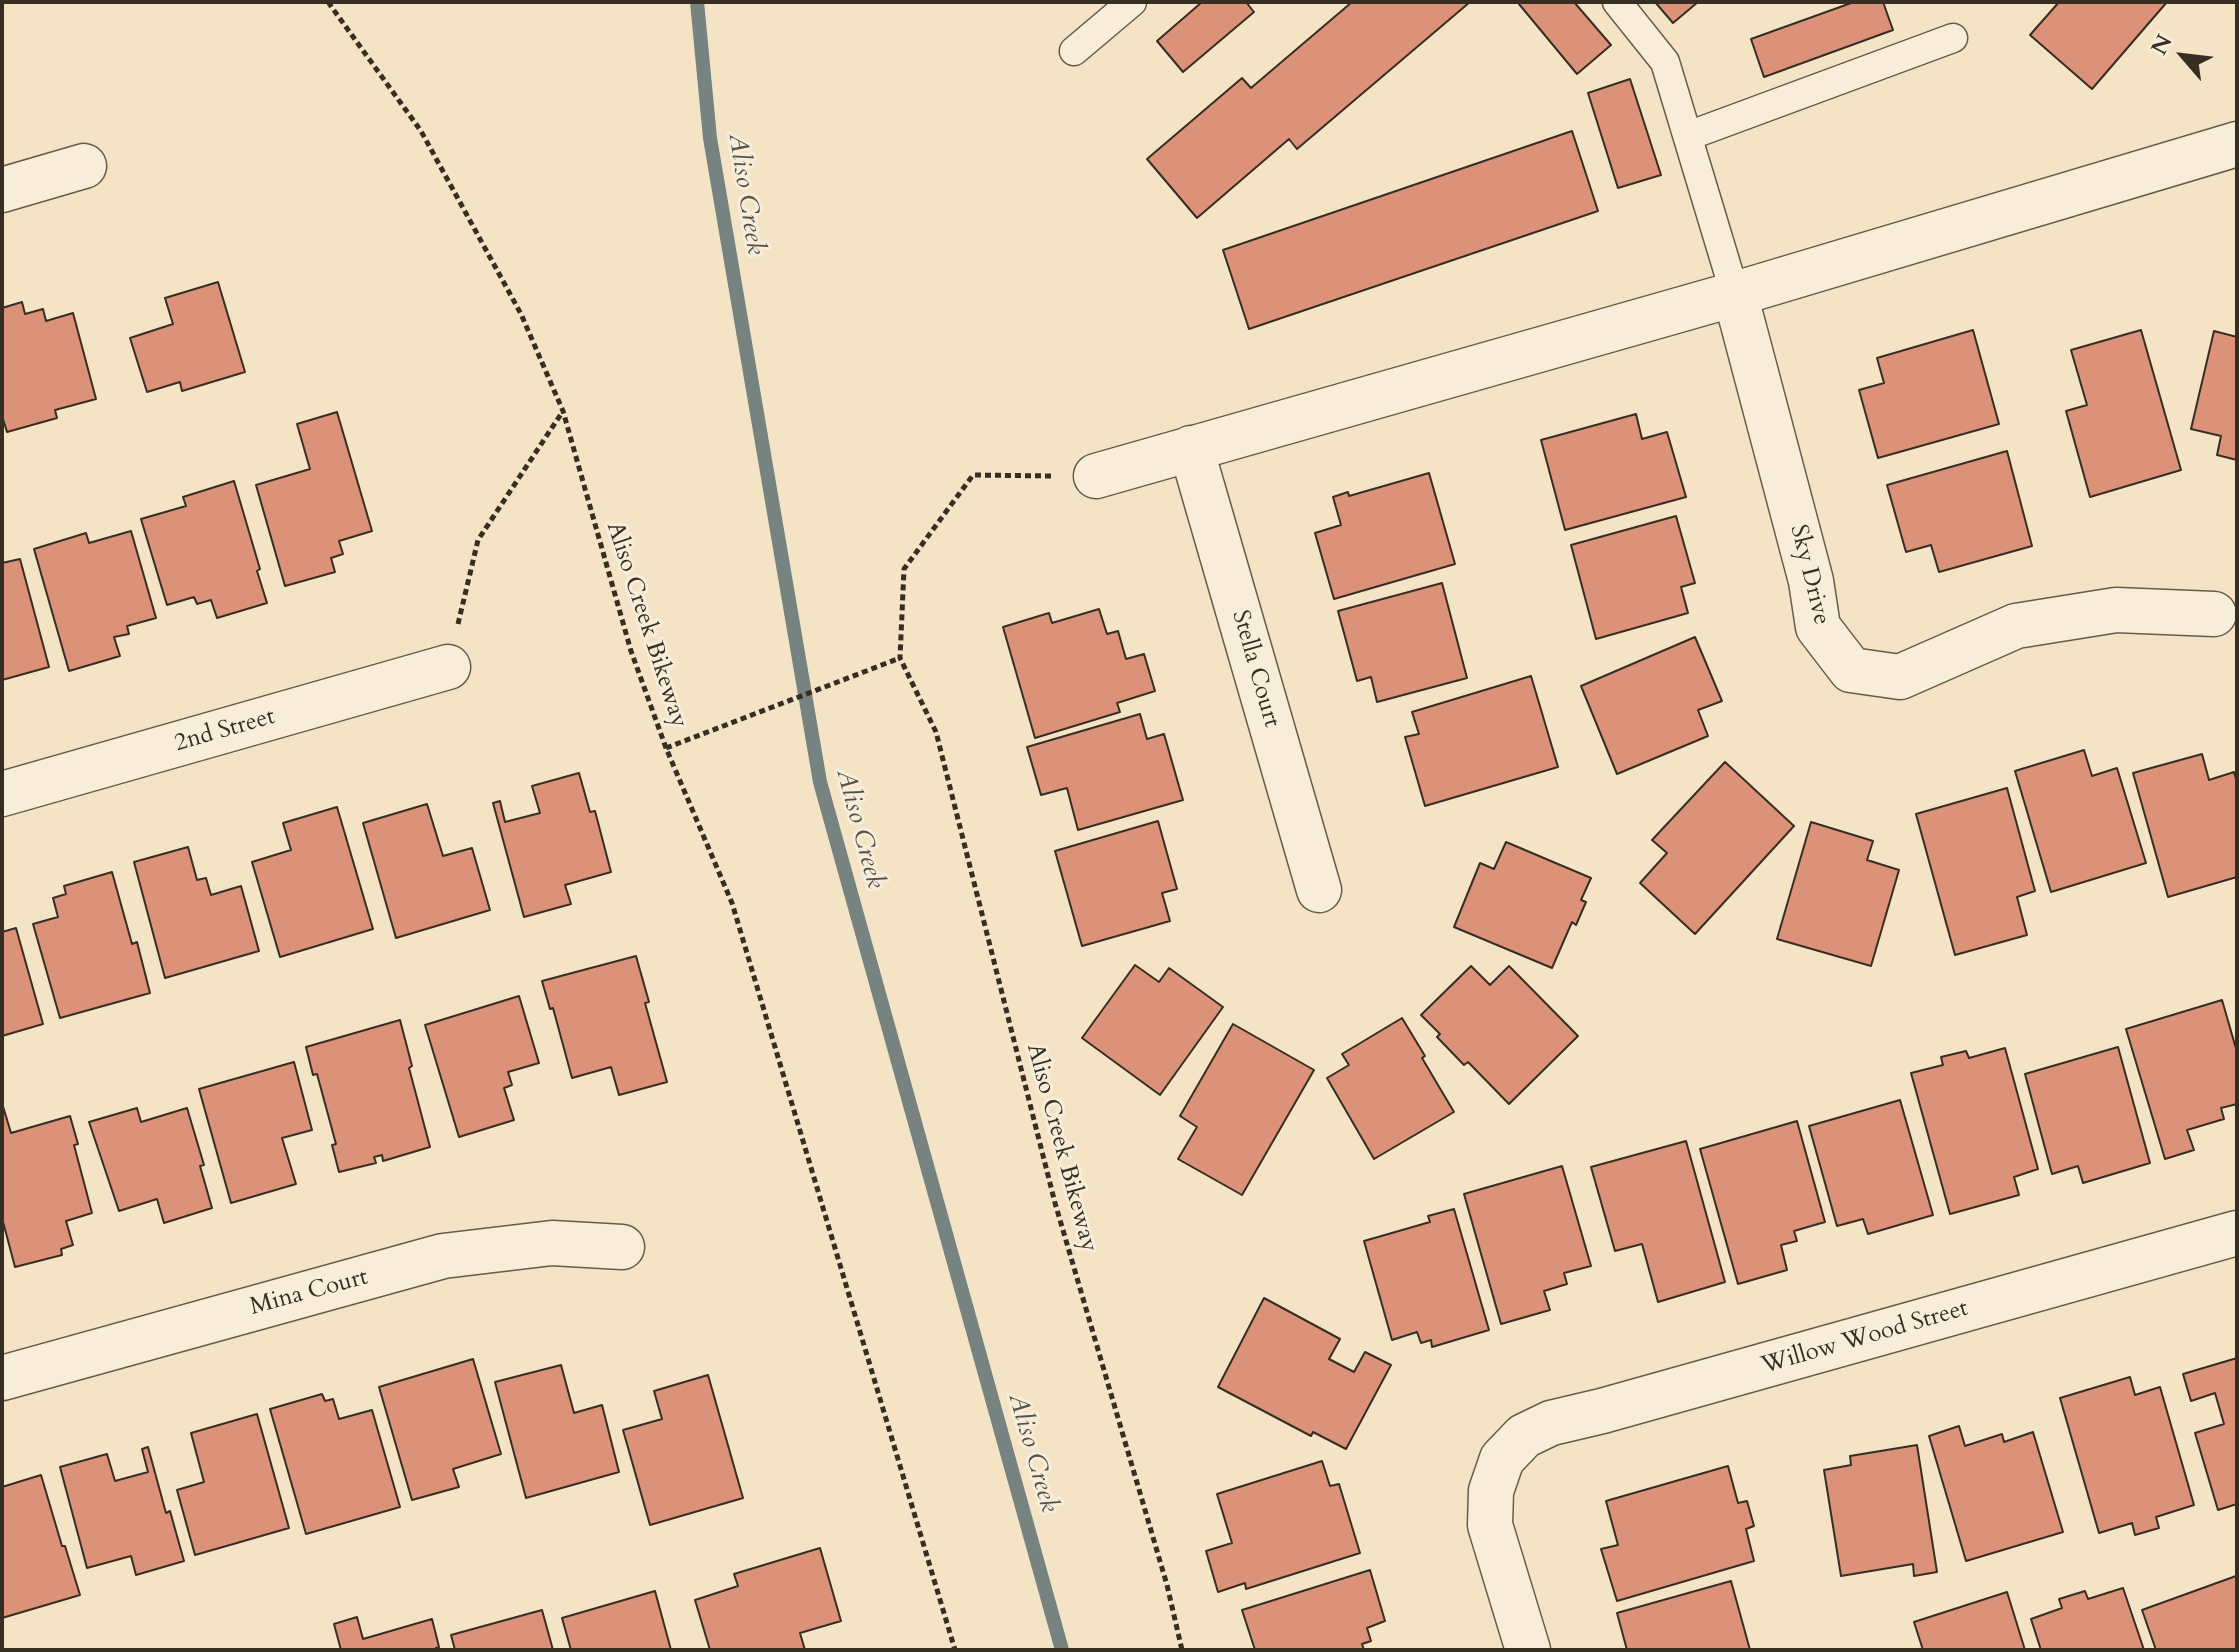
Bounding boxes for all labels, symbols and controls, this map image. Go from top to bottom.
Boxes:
north arrow [2143,16,2223,96]
text: N [2144,29,2180,60]
water label: Aliso Creek [720,131,770,257]
street label: Aliso Creek Bikeway [599,518,693,732]
street label: Sky Drive [1783,522,1835,628]
street label: Stella Court [1225,607,1285,731]
street label: 2nd Street [172,703,278,759]
water label: Aliso Creek [828,766,890,892]
street label: Aliso Creek Bikeway [1019,1041,1103,1255]
street label: Mina Court [247,1263,371,1323]
street label: Willow Wood Street [1758,1295,1972,1381]
water label: Aliso Creek [1000,1390,1064,1516]

